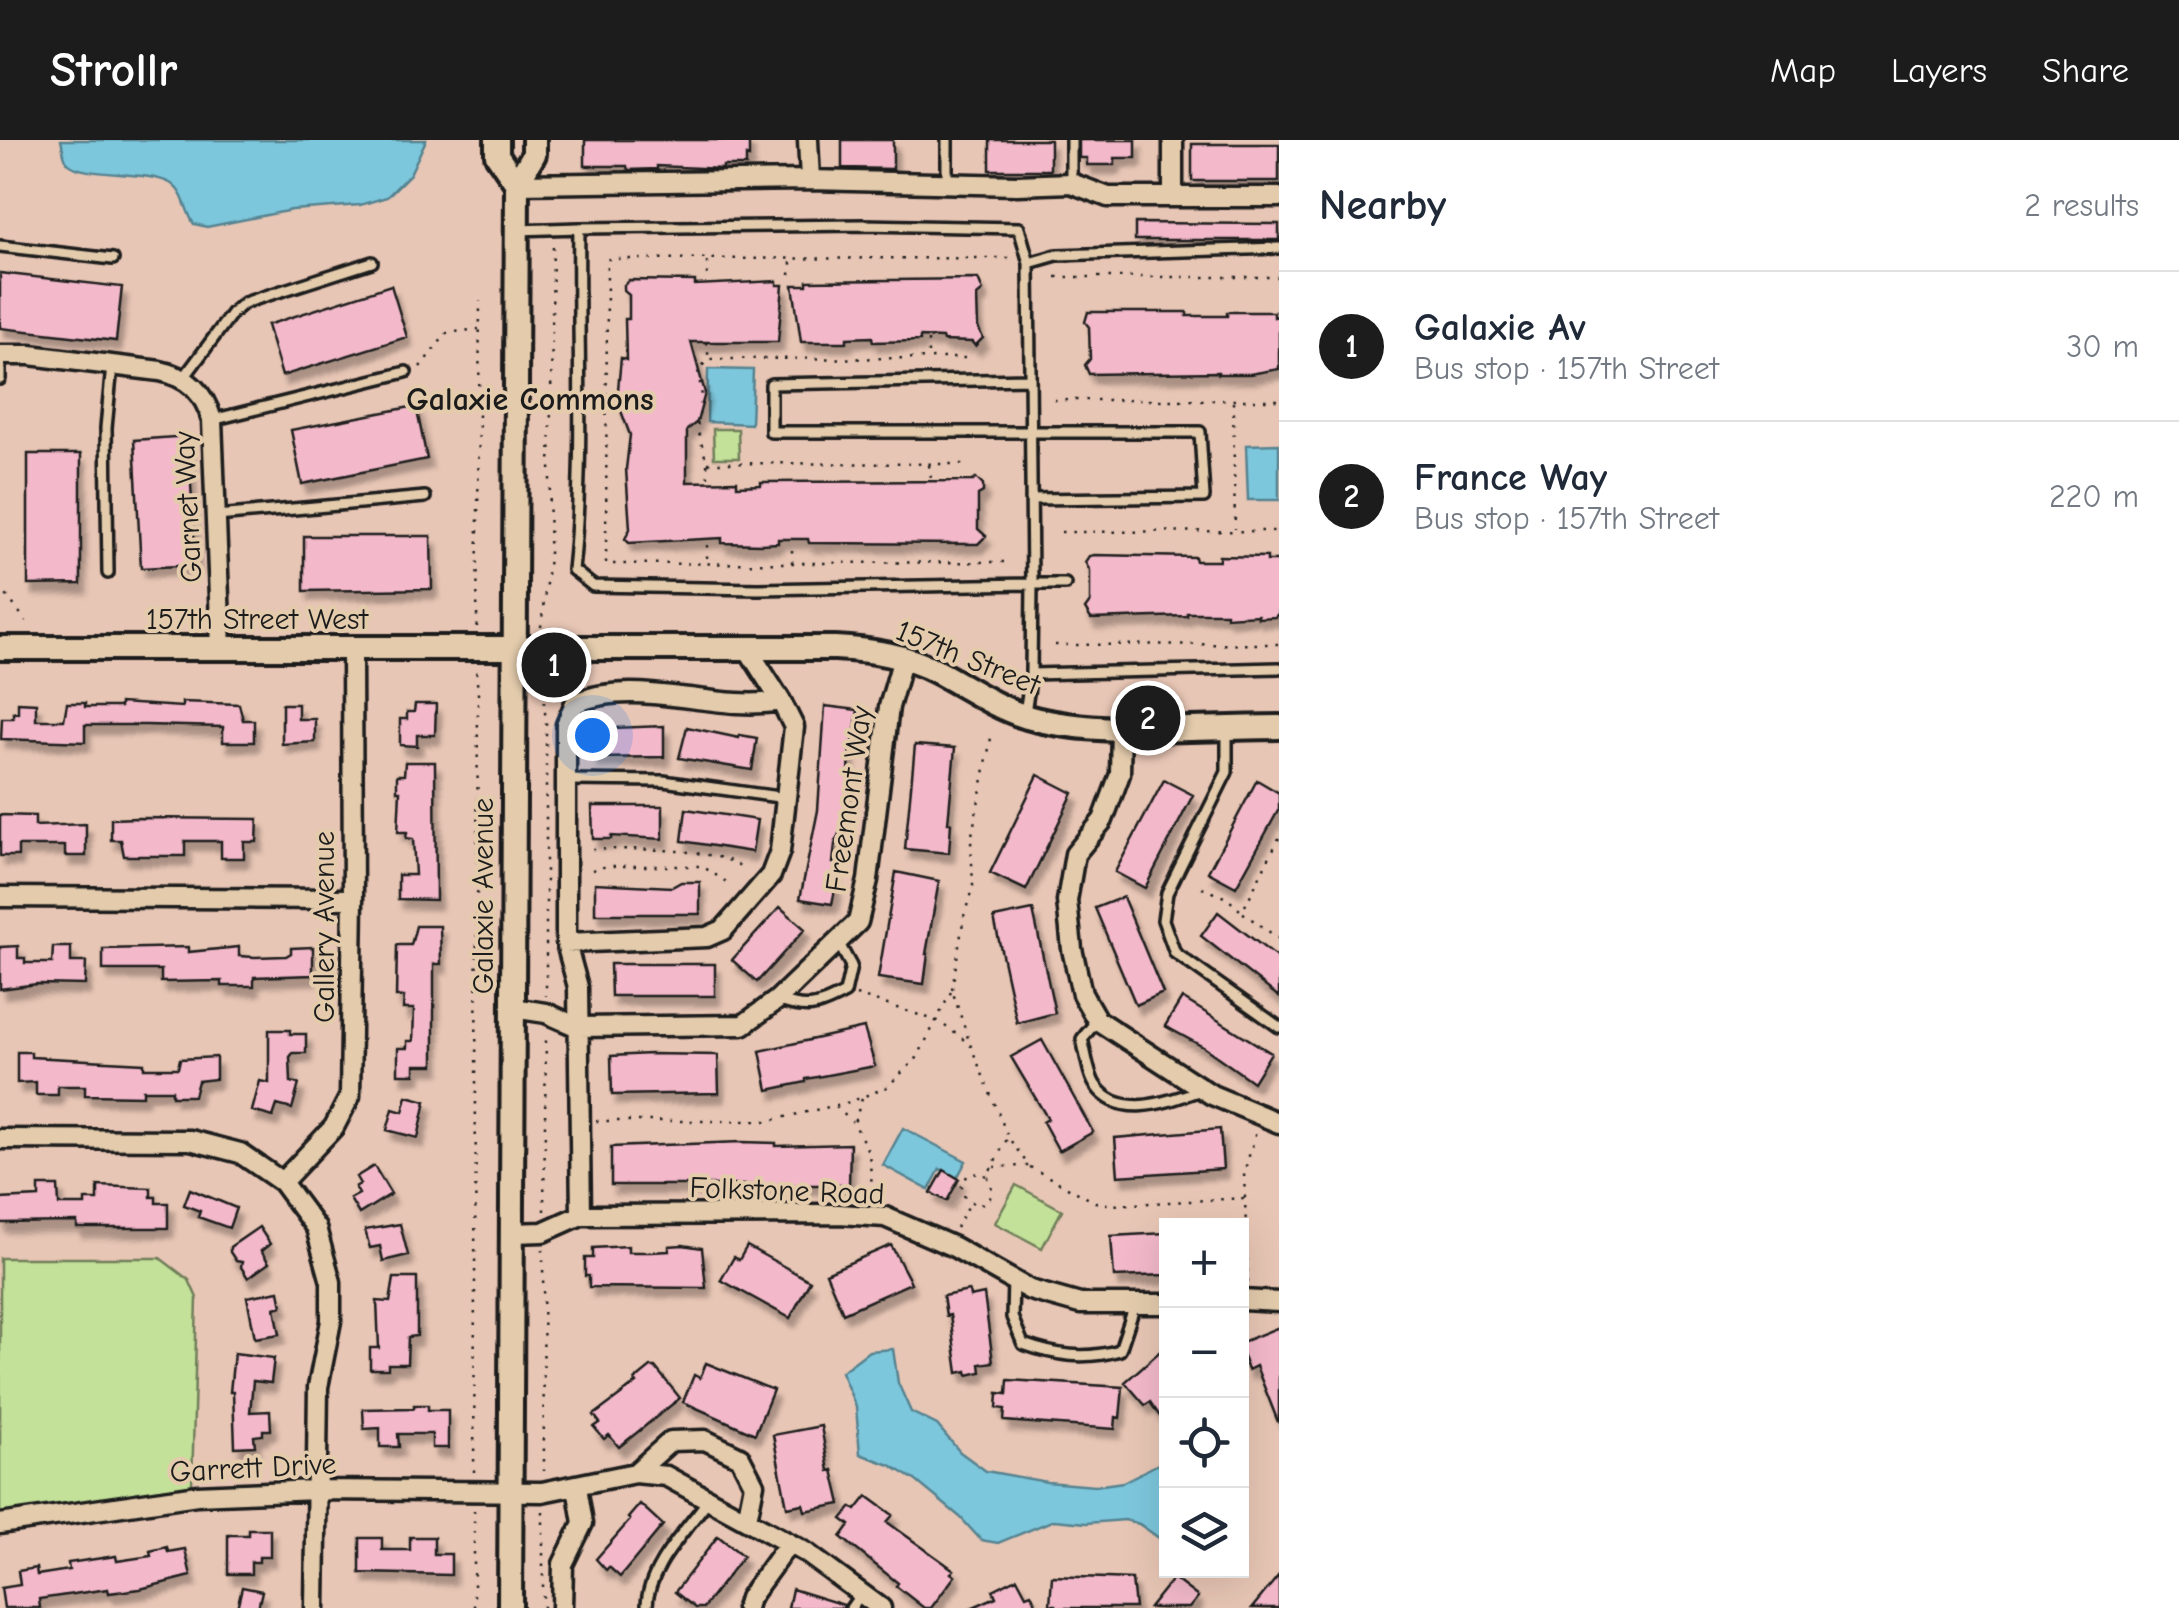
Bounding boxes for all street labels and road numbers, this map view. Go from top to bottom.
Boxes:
street label: Garnet Way [167,430,209,584]
street label: 157th Street West [146,602,370,637]
street label: 157th Street [891,613,1046,703]
street label: Freemont Way [819,703,879,894]
street label: Galaxie Avenue [466,798,501,994]
street label: Gallery Avenue [307,831,342,1023]
street label: Folkstone Road [689,1170,885,1212]
street label: Garrett Drive [169,1446,337,1490]

